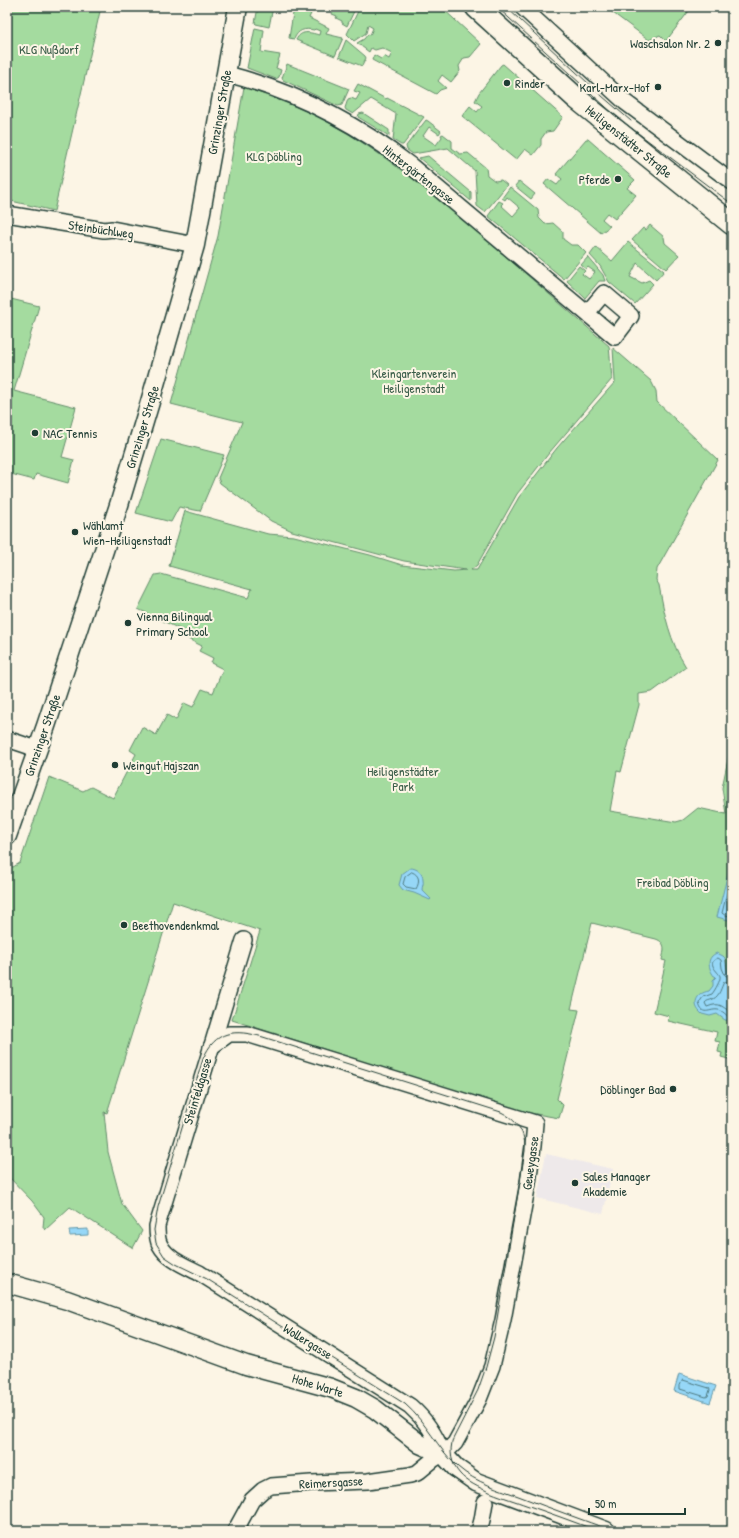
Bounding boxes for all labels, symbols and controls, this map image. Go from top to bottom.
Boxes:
place label: Waschsalon Nr. 2 [630,34,710,52]
marker: Waschsalon Nr. 2 [713,38,723,48]
park label: KLG Nußdorf [19,40,79,58]
street label: Grinzinger Straße [203,68,235,156]
place label: Rinder [515,74,545,92]
marker: Rinder [502,78,512,88]
place label: Karl-Marx-Hof [579,78,650,96]
marker: Karl-Marx-Hof [653,82,663,92]
street label: Heiligenstädter Straße [582,100,676,182]
street label: Hintergärtengasse [379,140,459,208]
park label: KLG Döbling [246,147,302,165]
place label: Pferde [579,170,610,188]
marker: Pferde [613,174,623,184]
street label: Steinbüchlweg [67,216,135,243]
park label: Kleingartenverein Heiligenstadt [372,364,457,397]
street label: Grinzinger Straße [121,383,163,471]
place label: NAC Tennis [43,424,97,442]
marker: NAC Tennis [30,428,40,438]
place label: Wählamt Wien-Heiligenstadt [83,516,172,549]
marker: Wählamt Wien-Heiligenstadt [70,527,80,537]
place label: Vienna Bilingual Primary School [136,607,213,640]
marker: Vienna Bilingual Primary School [123,618,133,628]
street label: Grinzinger Straße [20,691,64,779]
place label: Weingut Hajszan [123,756,199,774]
marker: Weingut Hajszan [110,760,120,770]
park label: Heiligenstädter Park [367,762,439,795]
park label: Freibad Döbling [636,873,709,891]
place label: Beethovendenkmal [132,916,220,934]
marker: Beethovendenkmal [119,920,129,930]
street label: Steinfeldgasse [178,1055,216,1127]
place label: Döblinger Bad [600,1080,665,1098]
marker: Döblinger Bad [668,1084,678,1094]
street label: Geweygasse [517,1135,543,1191]
place label: Sales Manager Akademie [583,1167,650,1200]
marker: Sales Manager Akademie [570,1178,580,1188]
street label: Wollergasse [280,1319,336,1363]
street label: Hohe Warte [290,1369,346,1401]
street label: Reimersgasse [299,1471,363,1493]
scale bar [589,1490,685,1516]
text: 50 m [595,1495,616,1512]

